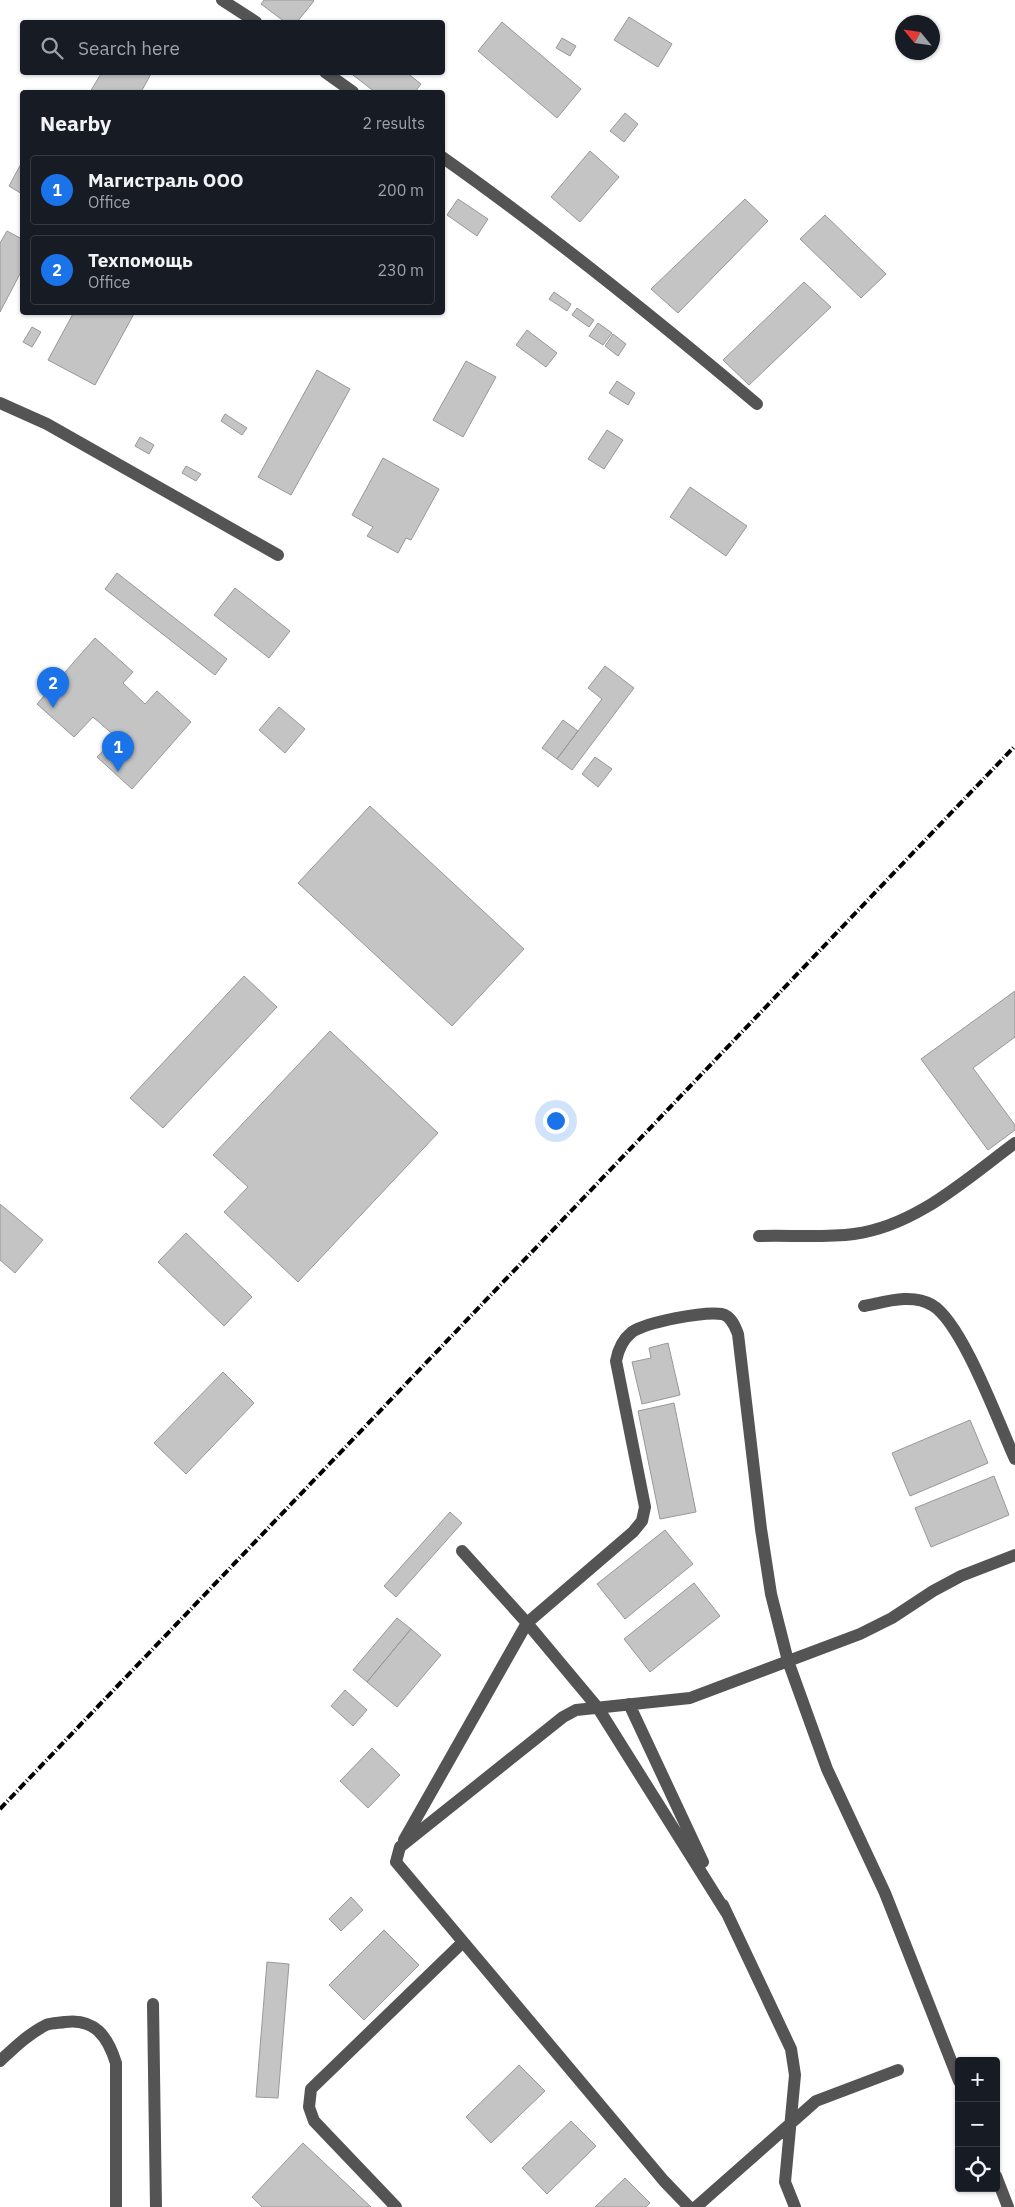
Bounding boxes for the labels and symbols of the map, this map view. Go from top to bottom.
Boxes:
north arrow [895,15,940,60]
pin: 2 [37,667,69,708]
pin: 1 [102,731,134,772]
your location [543,1108,569,1134]

